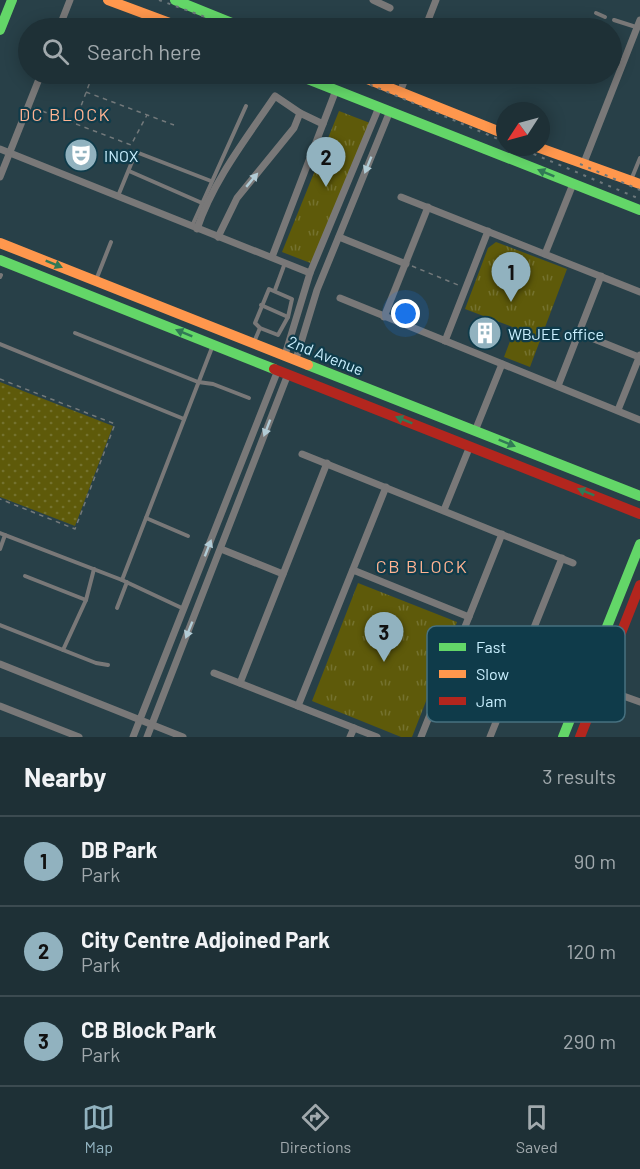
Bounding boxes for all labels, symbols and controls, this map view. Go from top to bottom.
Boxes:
search box [18,18,622,84]
icon: search [39,35,72,68]
text: Search here [87,38,201,64]
north arrow [496,102,550,156]
district label: DC BLOCK [19,103,111,125]
theatre icon: INOX [63,137,99,173]
pin: 2 [306,138,346,187]
place label: INOX [104,146,138,165]
one-way arrow [363,156,372,174]
one-way arrow [537,168,555,178]
one-way arrow [245,172,258,188]
pin: 1 [492,252,530,302]
one-way arrow [46,259,64,269]
your location [391,299,420,328]
building icon: WBJEE office [467,315,503,351]
place label: WBJEE office [508,324,604,343]
one-way arrow [175,328,193,338]
street label: 2nd Avenue [285,331,367,379]
one-way arrow [395,415,413,425]
one-way arrow [262,420,272,438]
one-way arrow [498,438,516,448]
one-way arrow [576,487,594,497]
one-way arrow [203,539,213,557]
district label: CB BLOCK [376,555,468,577]
pin: 3 [364,612,404,662]
one-way arrow [184,621,194,639]
legend [427,626,625,722]
text: Fast [476,637,506,656]
text: Slow [476,664,509,683]
text: Jam [476,691,507,710]
text: Nearby [24,761,106,792]
text: 3 results [542,764,616,788]
text: DB Park [81,836,157,862]
text: 1 [40,849,47,873]
text: 90 m [574,849,616,873]
text: Park [81,862,120,886]
text: City Centre Adjoined Park [81,926,330,952]
text: 2 [38,939,49,963]
text: 120 m [566,939,616,963]
text: Park [81,952,120,976]
text: CB Block Park [81,1016,216,1042]
text: 3 [38,1029,49,1053]
text: 290 m [563,1029,616,1053]
text: Park [81,1042,120,1066]
tab: Map [82,1101,115,1156]
tab: Directions [280,1101,351,1156]
tab: Saved [516,1101,558,1156]

